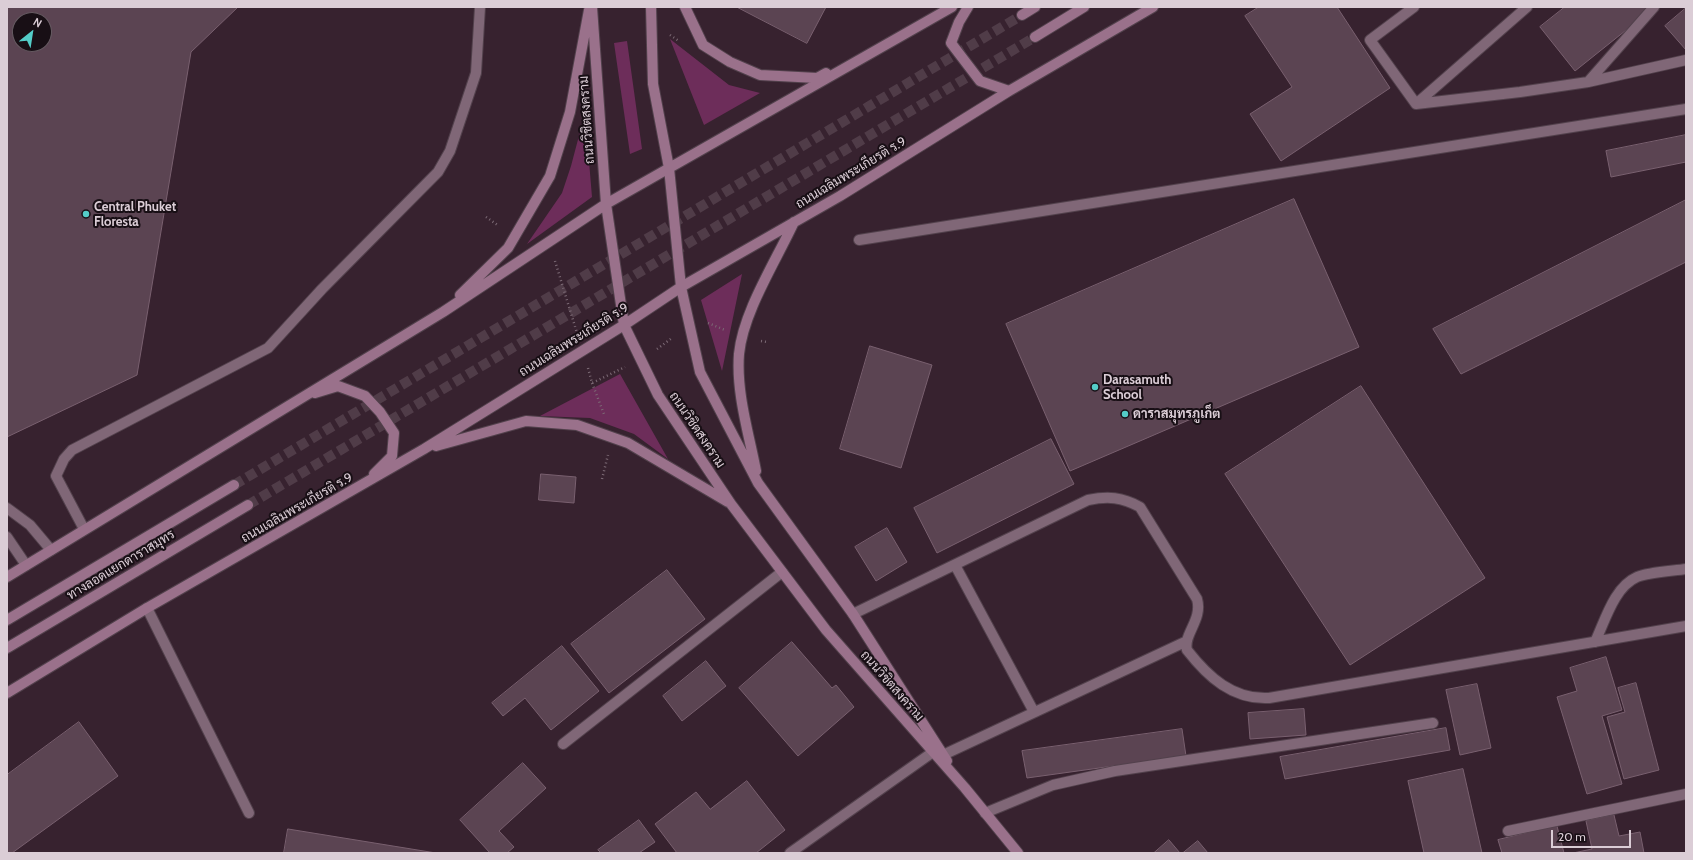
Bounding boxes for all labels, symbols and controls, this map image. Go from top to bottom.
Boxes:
north arrow [12,12,52,52]
text: N [31,14,44,30]
street label: ถนนวิชิตสงคราม [576,75,598,165]
street label: ถนนเฉลิมพระเกียรติ ร.9 [793,134,909,212]
place label: Central Phuket Floresta [94,199,176,230]
marker: Central Phuket Floresta [81,209,91,219]
street label: ถนนเฉลิมพระเกียรติ ร.9 [516,300,632,380]
place label: Darasamuth School [1103,372,1171,403]
marker: Darasamuth School [1090,382,1100,392]
street label: ถนนวิชิตสงคราม [666,389,728,471]
place label: ดาราสมุทรภูเก็ต [1133,406,1220,422]
marker: ดาราสมุทรภูเก็ต [1120,409,1130,419]
street label: ถนนเฉลิมพระเกียรติ ร.9 [238,470,356,546]
street label: ทางลอดแยกดาราสมุทร [64,527,178,603]
street label: ถนนวิชิตสงคราม [857,648,927,724]
scale bar [1553,822,1633,848]
text: 20 m [1558,829,1586,844]

